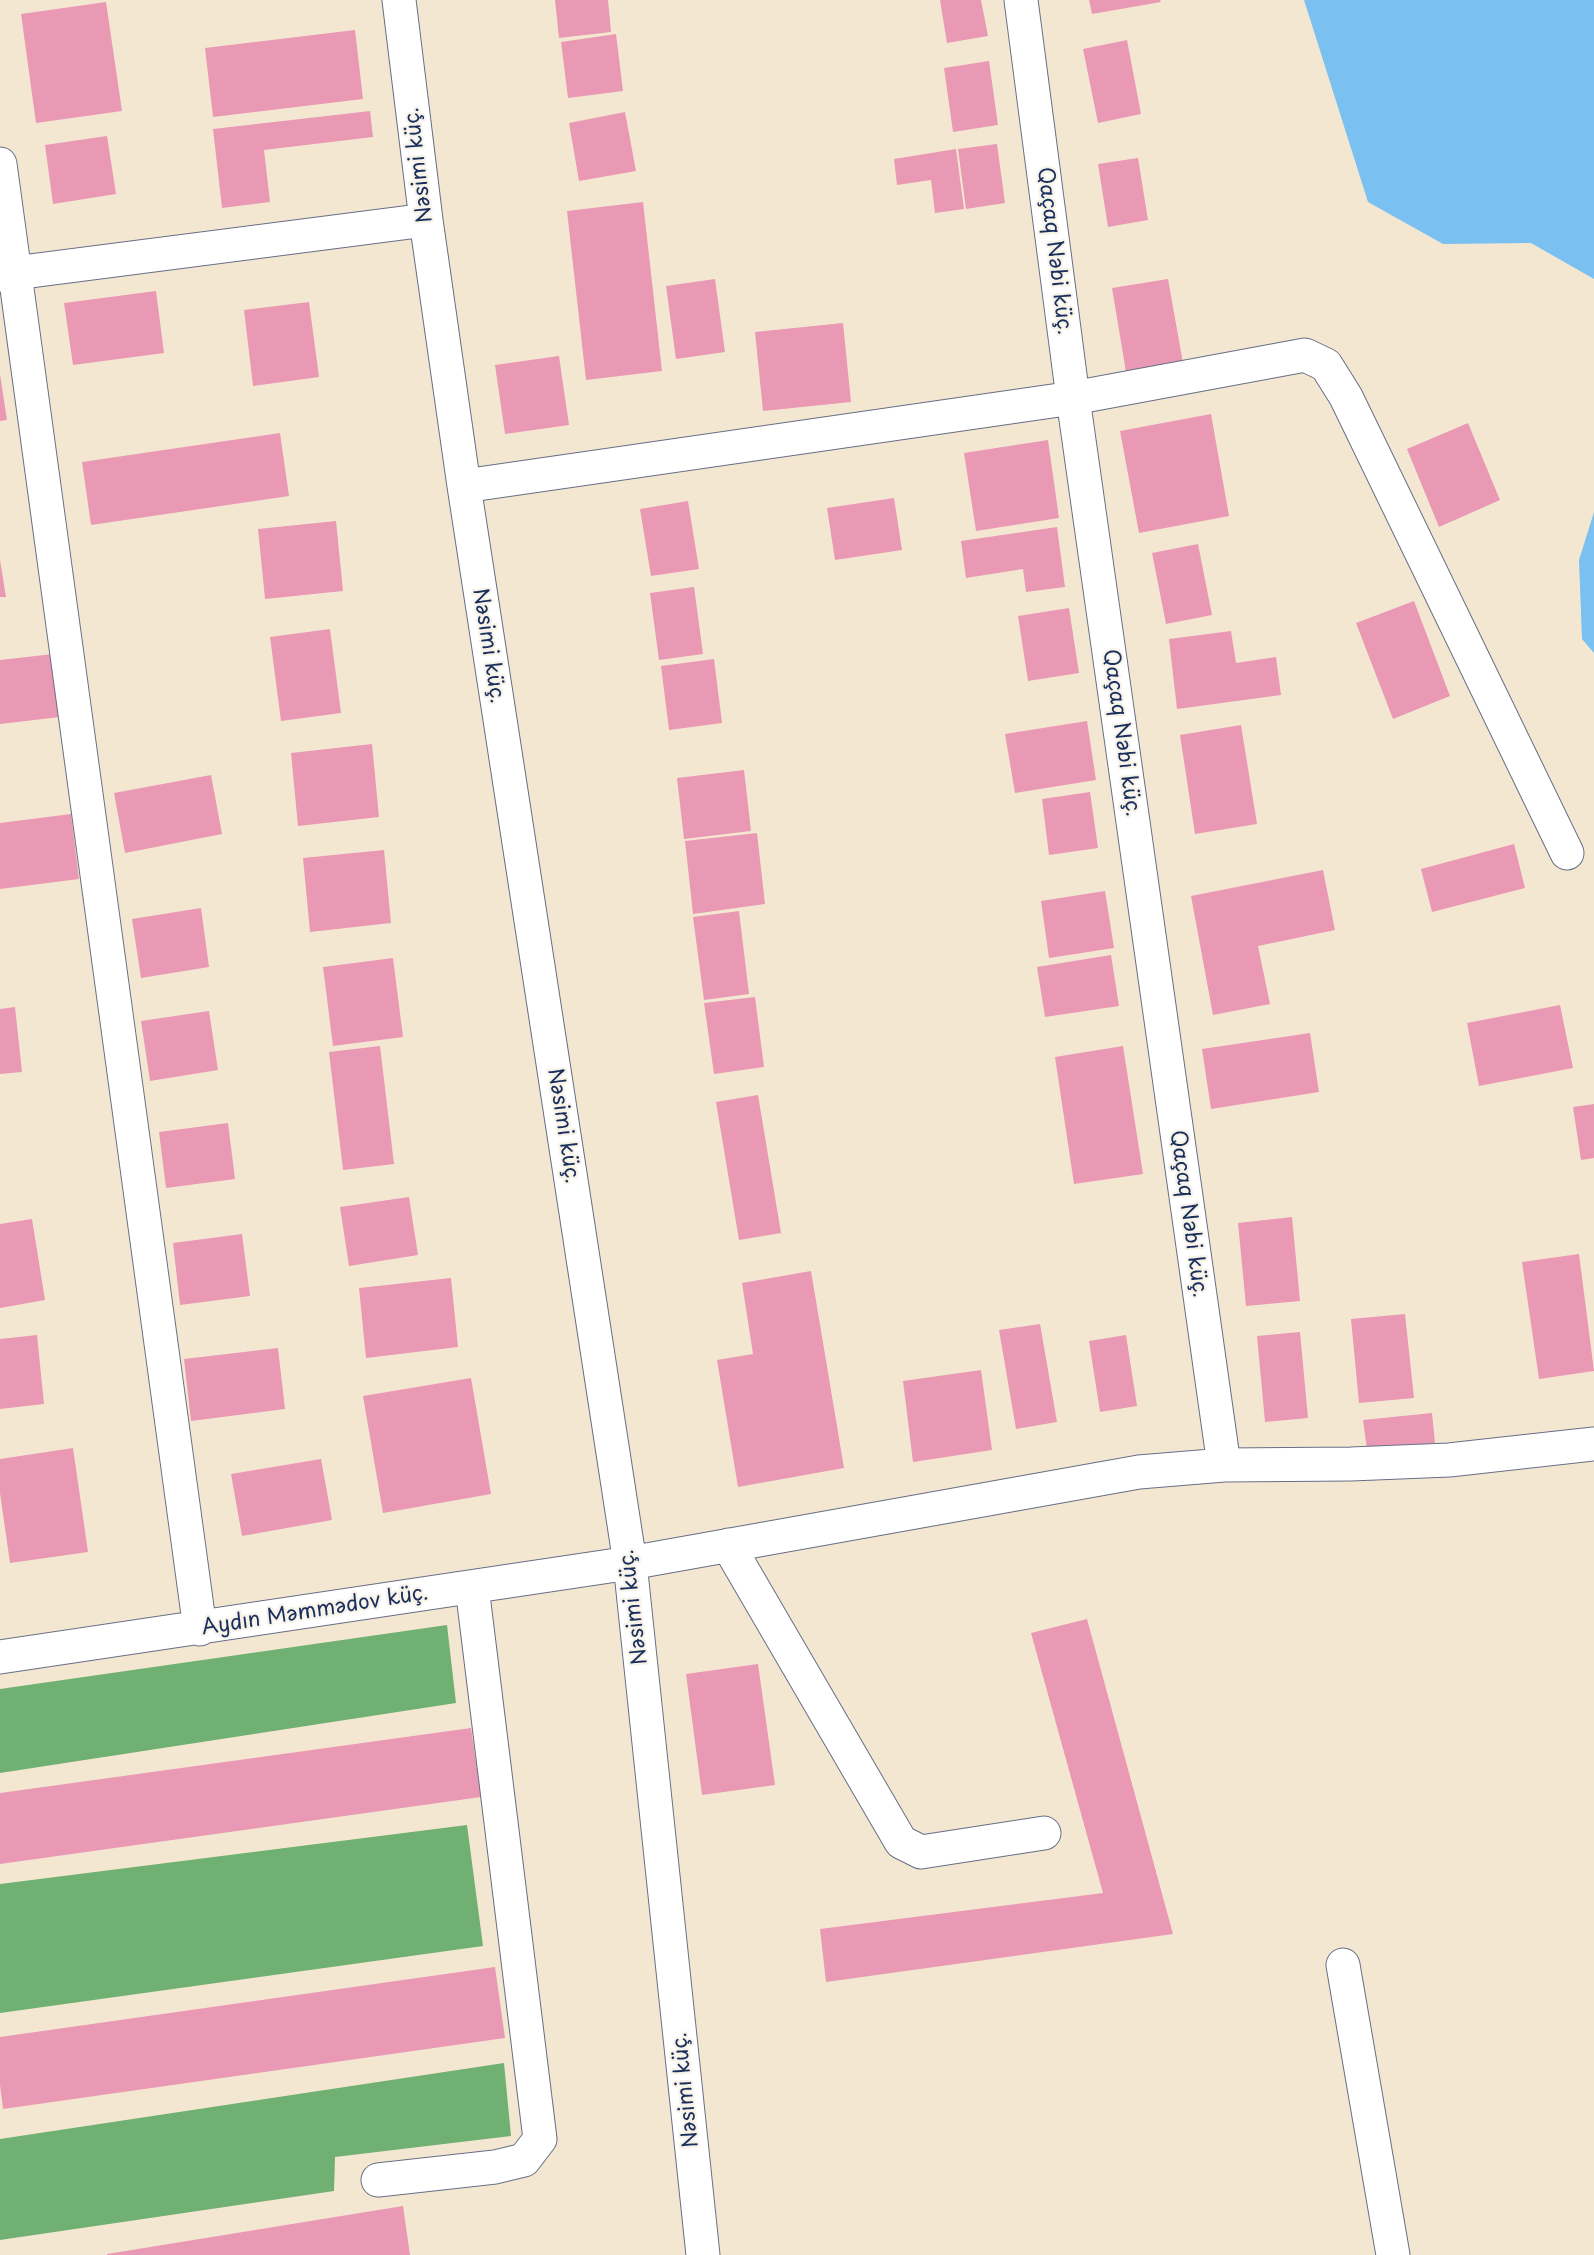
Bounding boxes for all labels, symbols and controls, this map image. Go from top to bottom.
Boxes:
street label: Nəsimi küç. [399,106,439,224]
street label: Qaçaq Nəbi küç. [1031,166,1077,336]
street label: Nəsimi küç. [466,587,510,705]
street label: Qaçaq Nəbi küç. [1097,648,1145,818]
street label: Nəsimi küç. [541,1067,585,1185]
street label: Qaçaq Nəbi küç. [1164,1129,1212,1299]
street label: Nəsimi küç. [614,1548,654,1666]
street label: Aydın Məmmədov küç. [200,1581,430,1641]
street label: Nəsimi küç. [667,2031,705,2149]

